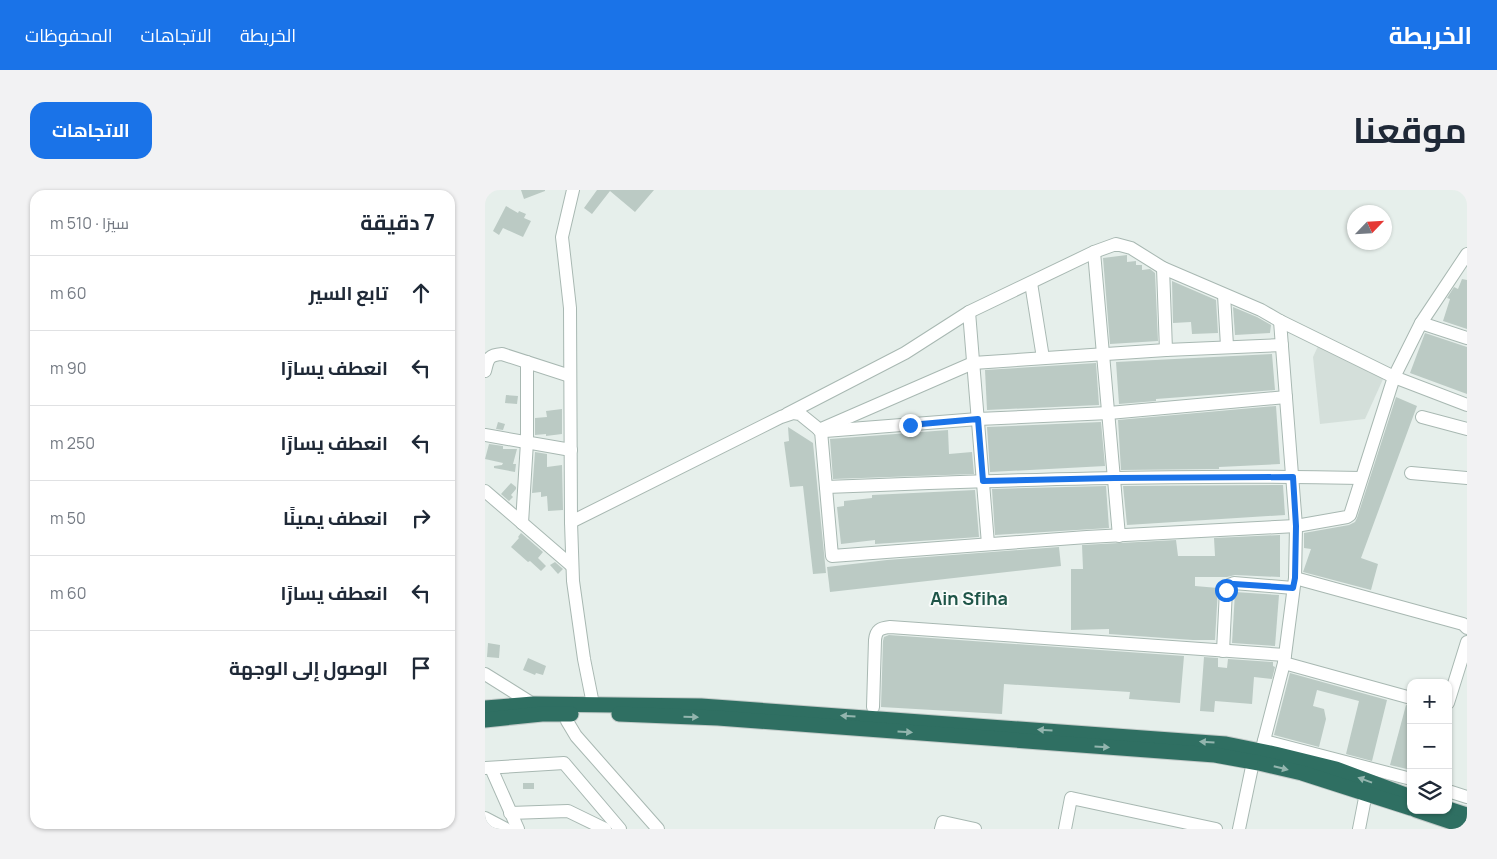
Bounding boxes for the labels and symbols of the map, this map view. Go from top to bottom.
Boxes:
north arrow [1347,205,1392,250]
route end [899,414,922,437]
route start [1215,579,1238,602]
district label: Ain Sfiha [930,586,1008,610]
one-way arrow [840,712,856,720]
one-way arrow [683,714,699,722]
one-way arrow [1037,726,1053,734]
one-way arrow [898,729,914,737]
one-way arrow [1199,738,1215,746]
one-way arrow [1095,743,1111,751]
one-way arrow [1273,764,1288,772]
one-way arrow [1357,776,1372,784]

